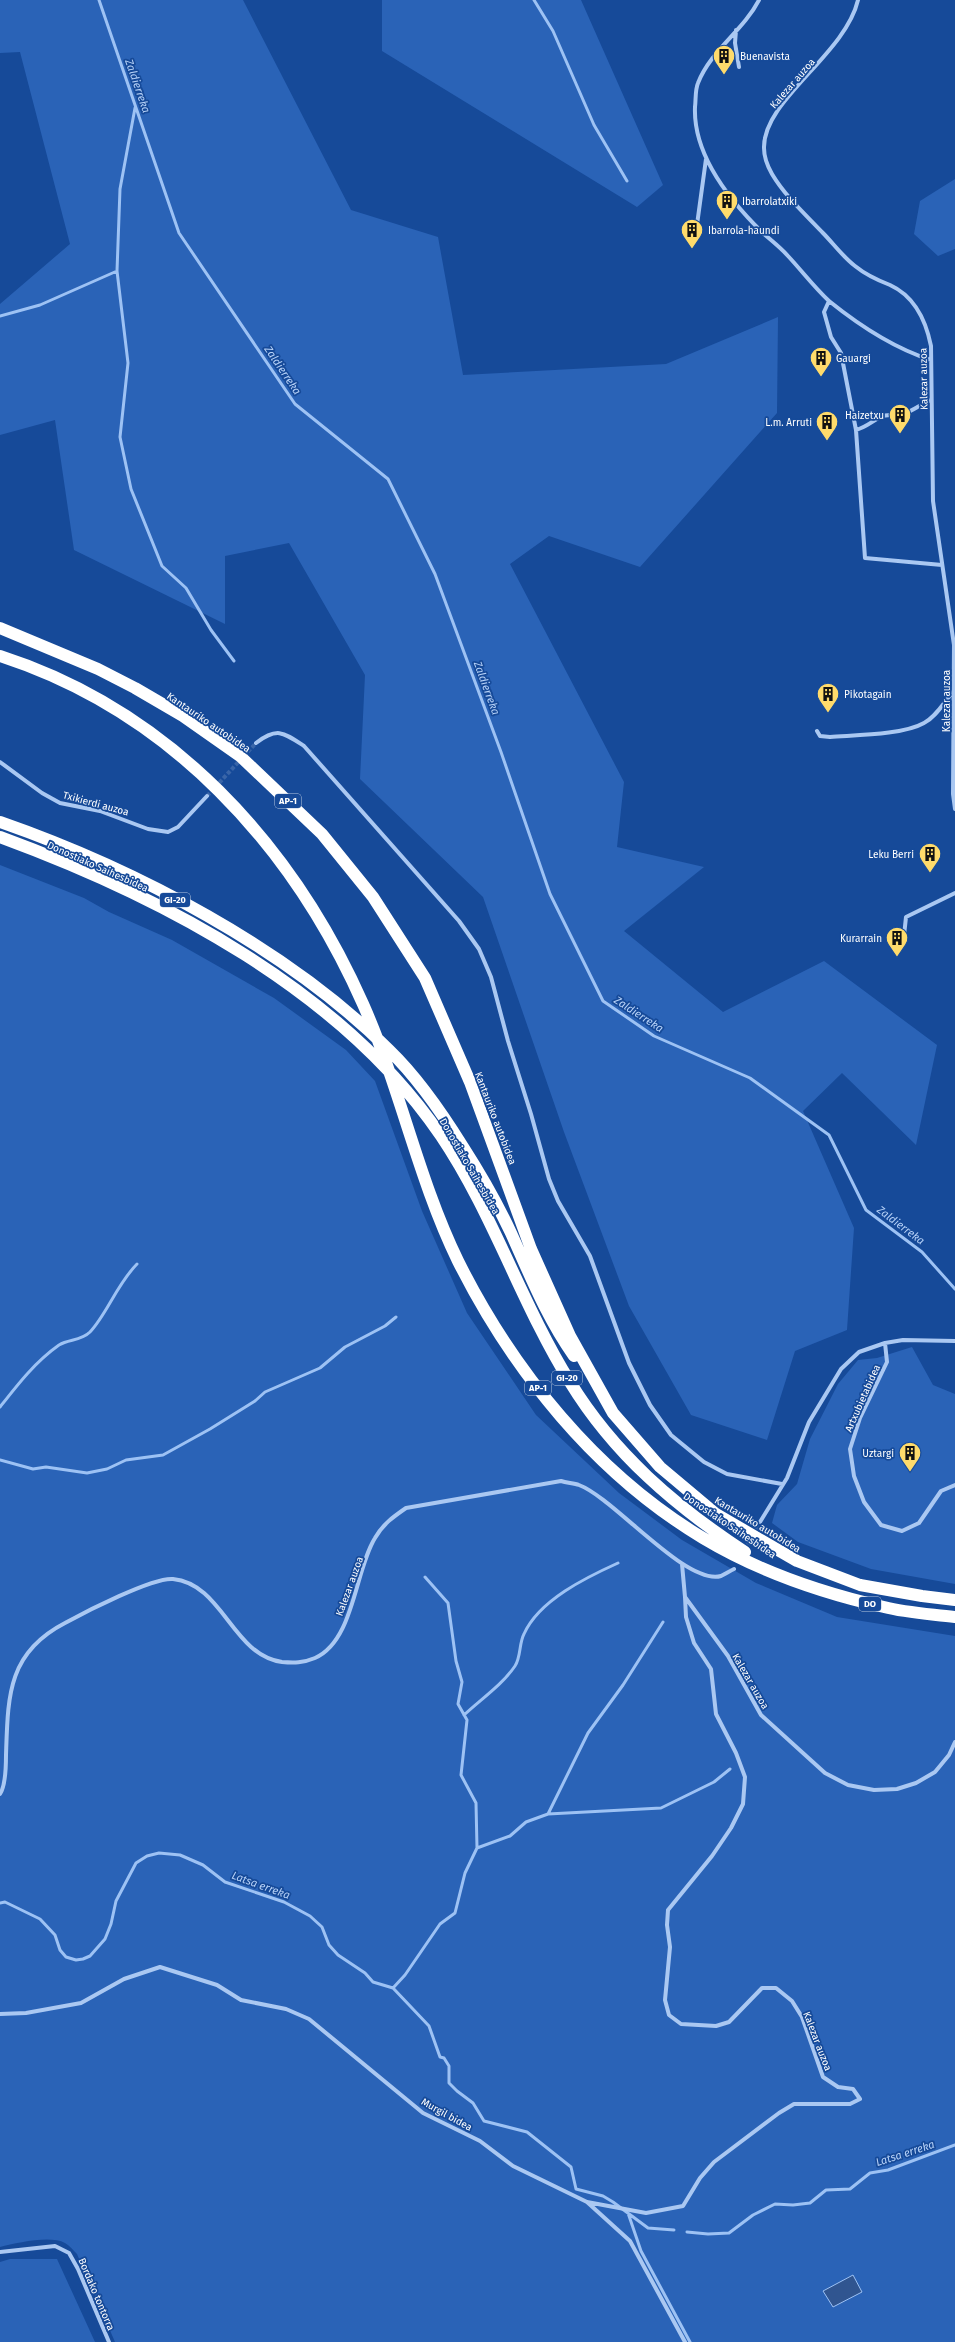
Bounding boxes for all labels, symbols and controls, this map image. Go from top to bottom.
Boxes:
building icon: Buenavista [711,43,737,76]
place label: Buenavista [740,51,790,63]
street label: Kalezar auzoa [768,56,818,111]
water label: Zaldierreka [122,57,153,115]
building icon: Ibarrolatxiki [714,188,740,221]
place label: Ibarrolatxiki [742,196,797,208]
building icon: Ibarrola-haundi [679,217,705,250]
place label: Ibarrola-haundi [708,225,780,237]
water label: Zaldierreka [261,343,304,397]
building icon: Gauargi [808,345,834,378]
street label: Kalezar auzoa [917,348,931,410]
place label: Gauargi [836,353,871,365]
building icon: Haizetxu [887,402,913,435]
building icon: L.m. Arruti [814,409,840,442]
place label: Haizetxu [845,410,884,422]
place label: L.m. Arruti [765,417,812,429]
water label: Zaldierreka [471,659,502,717]
street label: Kalezar auzoa [941,670,953,732]
building icon: Pikotagain [815,681,841,714]
place label: Pikotagain [844,689,892,701]
street label: Kantauriko autobidea [164,690,253,755]
street label: Txikierdi auzoa [62,789,130,819]
road number: AP-1 [275,794,301,808]
street label: Donostiako Saihesbidea [45,839,150,895]
building icon: Leku Berri [917,841,943,874]
place label: Leku Berri [868,849,914,861]
road number: GI-20 [160,893,190,907]
building icon: Kurarrain [884,925,910,958]
place label: Kurarrain [840,933,882,945]
water label: Zaldierreka [611,993,666,1035]
street label: Kantauriko autobidea [472,1070,518,1166]
street label: Donostiako Saihesbidea [437,1116,502,1217]
water label: Zaldierreka [874,1203,927,1247]
street label: Artxubietabidea [843,1363,883,1434]
road number: GI-20 [552,1371,582,1385]
road number: AP-1 [525,1381,551,1395]
building icon: Uztargi [897,1440,923,1473]
place label: Uztargi [862,1448,894,1460]
street label: Donostiako Saihesbidea [681,1490,778,1561]
street label: Kantauriko autobidea [712,1494,803,1555]
street label: Kalezar auzoa [334,1555,366,1618]
road number: DO [859,1597,881,1611]
street label: Kalezar auzoa [729,1652,771,1711]
water label: Latsa erreka [230,1869,292,1902]
street label: Kalezar auzoa [800,2010,834,2073]
street label: Murgil bidea [419,2096,474,2134]
water label: Latsa erreka [874,2138,936,2169]
street label: Bordako tontorra [75,2256,117,2332]

